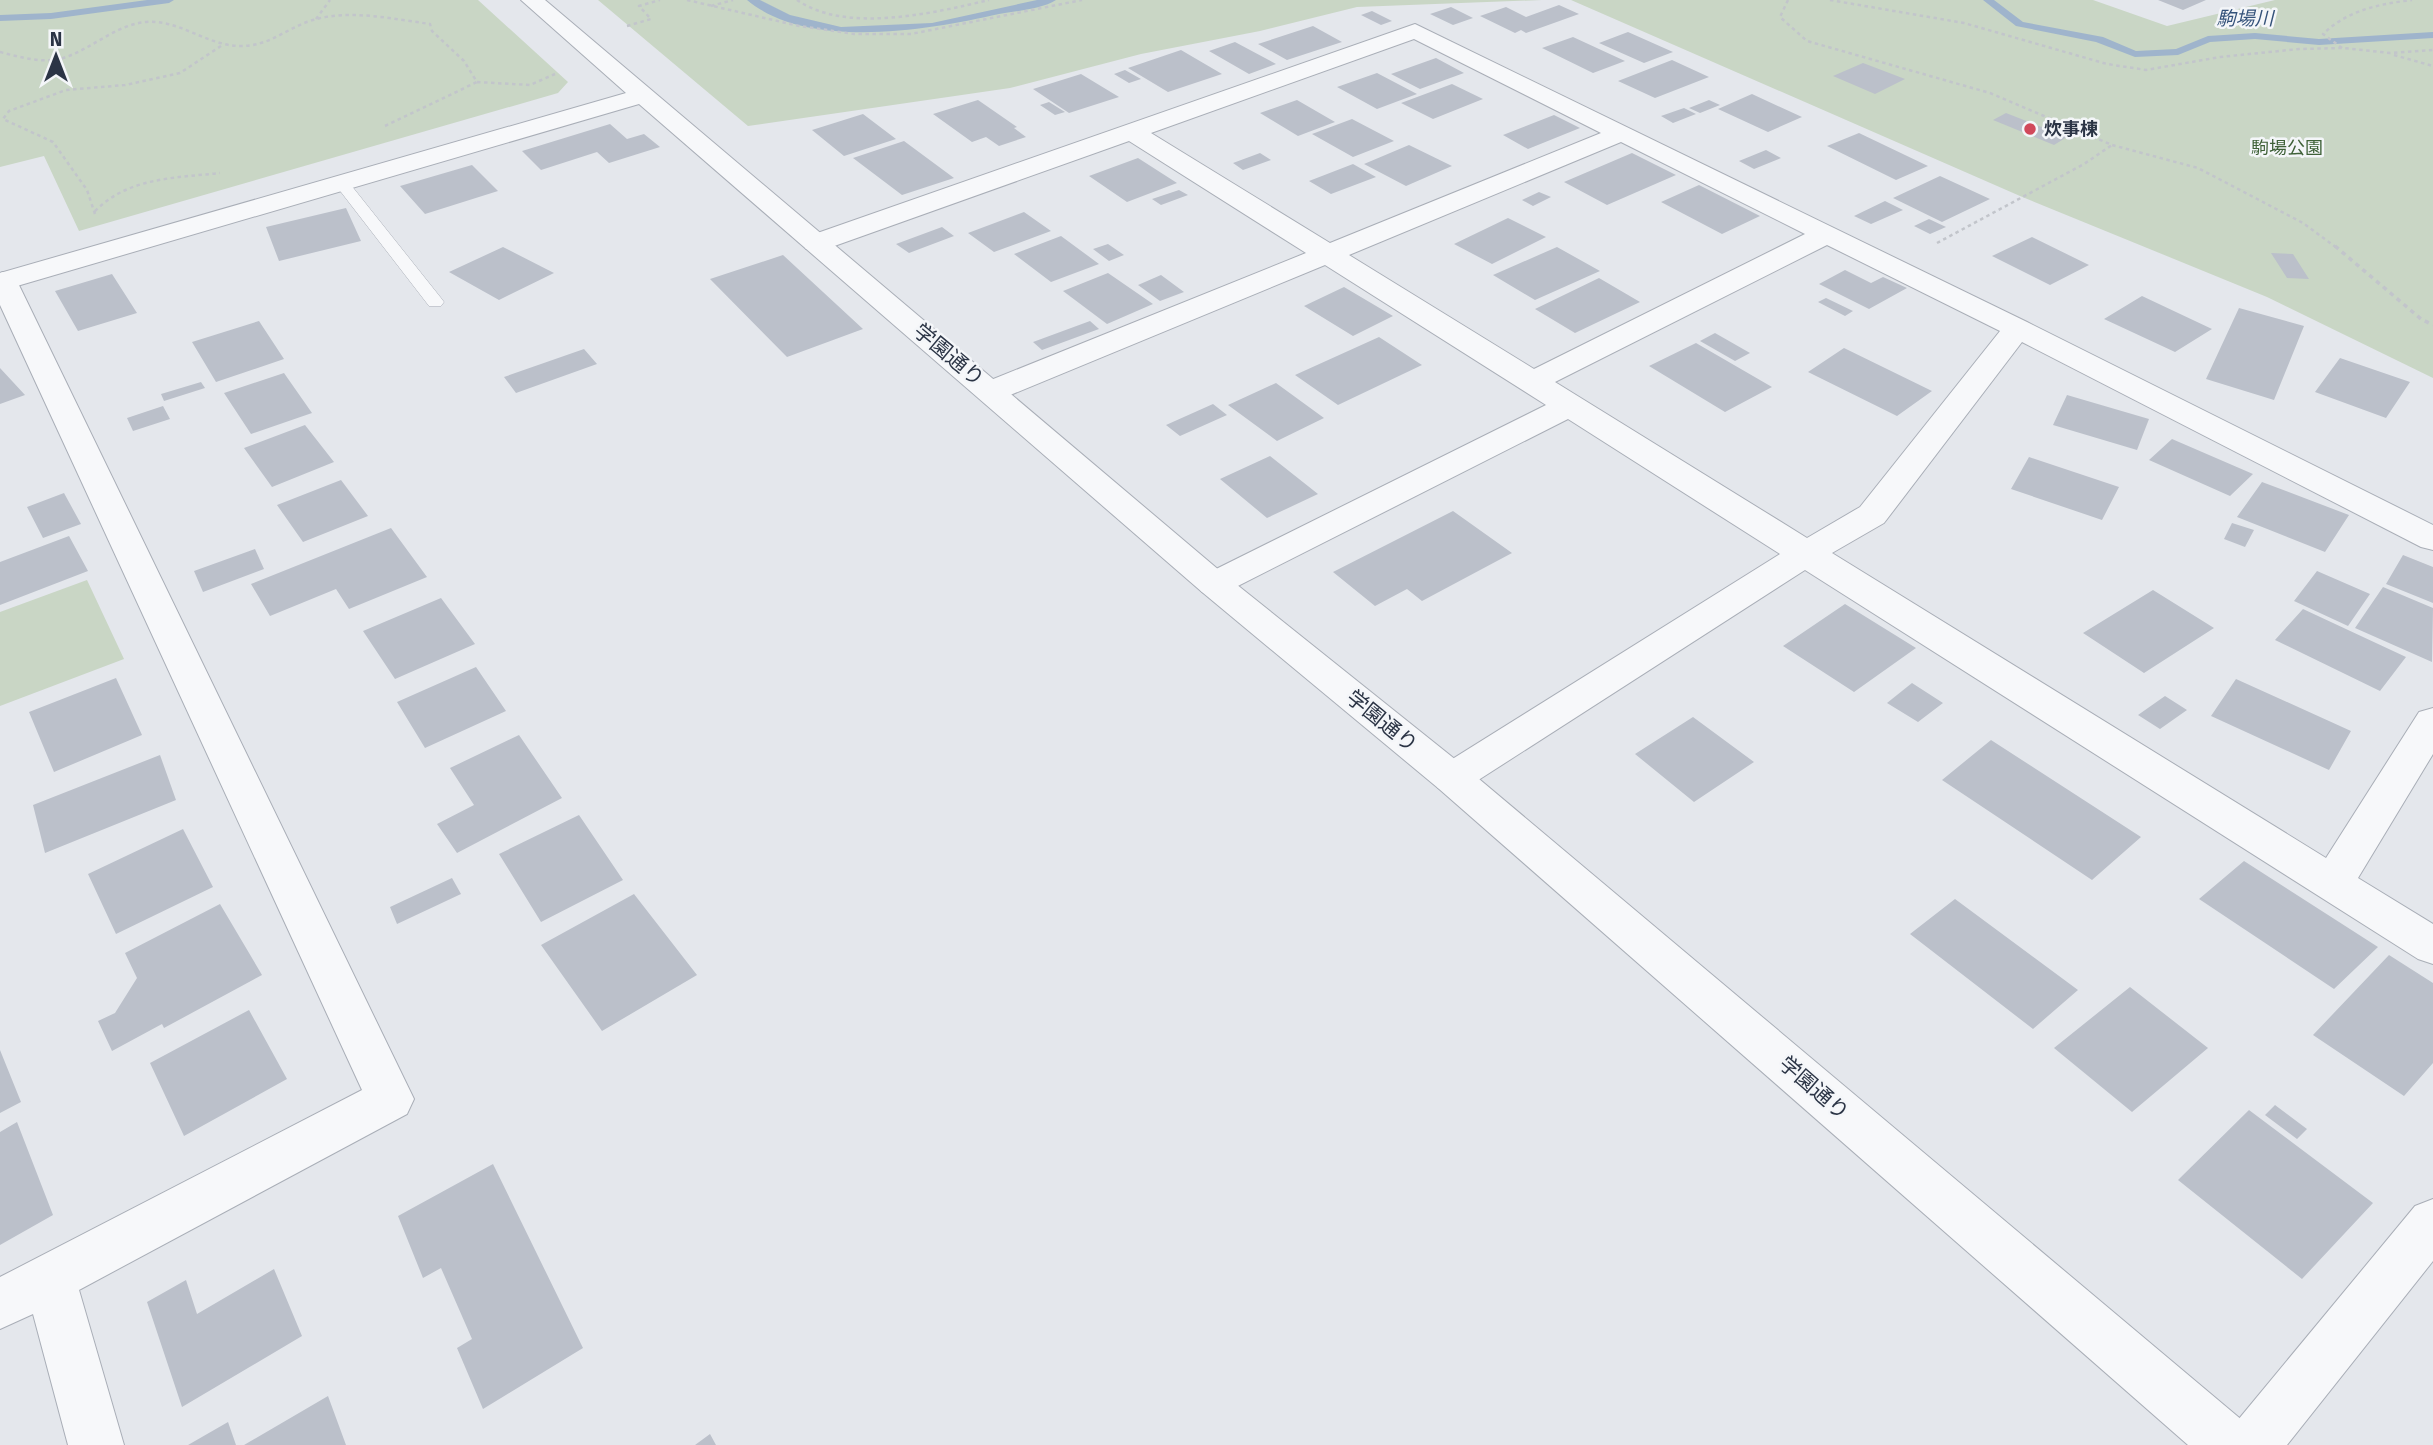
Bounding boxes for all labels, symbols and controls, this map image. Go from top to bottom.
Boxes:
water label: 駒場川 [2216,7,2275,30]
north arrow [21,21,91,91]
text: N [50,28,62,51]
place label: 炊事棟 [2044,118,2098,140]
marker: 炊事棟 [2022,121,2038,137]
park label: 駒場公園 [2251,137,2323,159]
street label: 学園通り [908,318,990,392]
street label: 学園通り [1341,684,1423,758]
street label: 学園通り [1774,1051,1854,1125]

